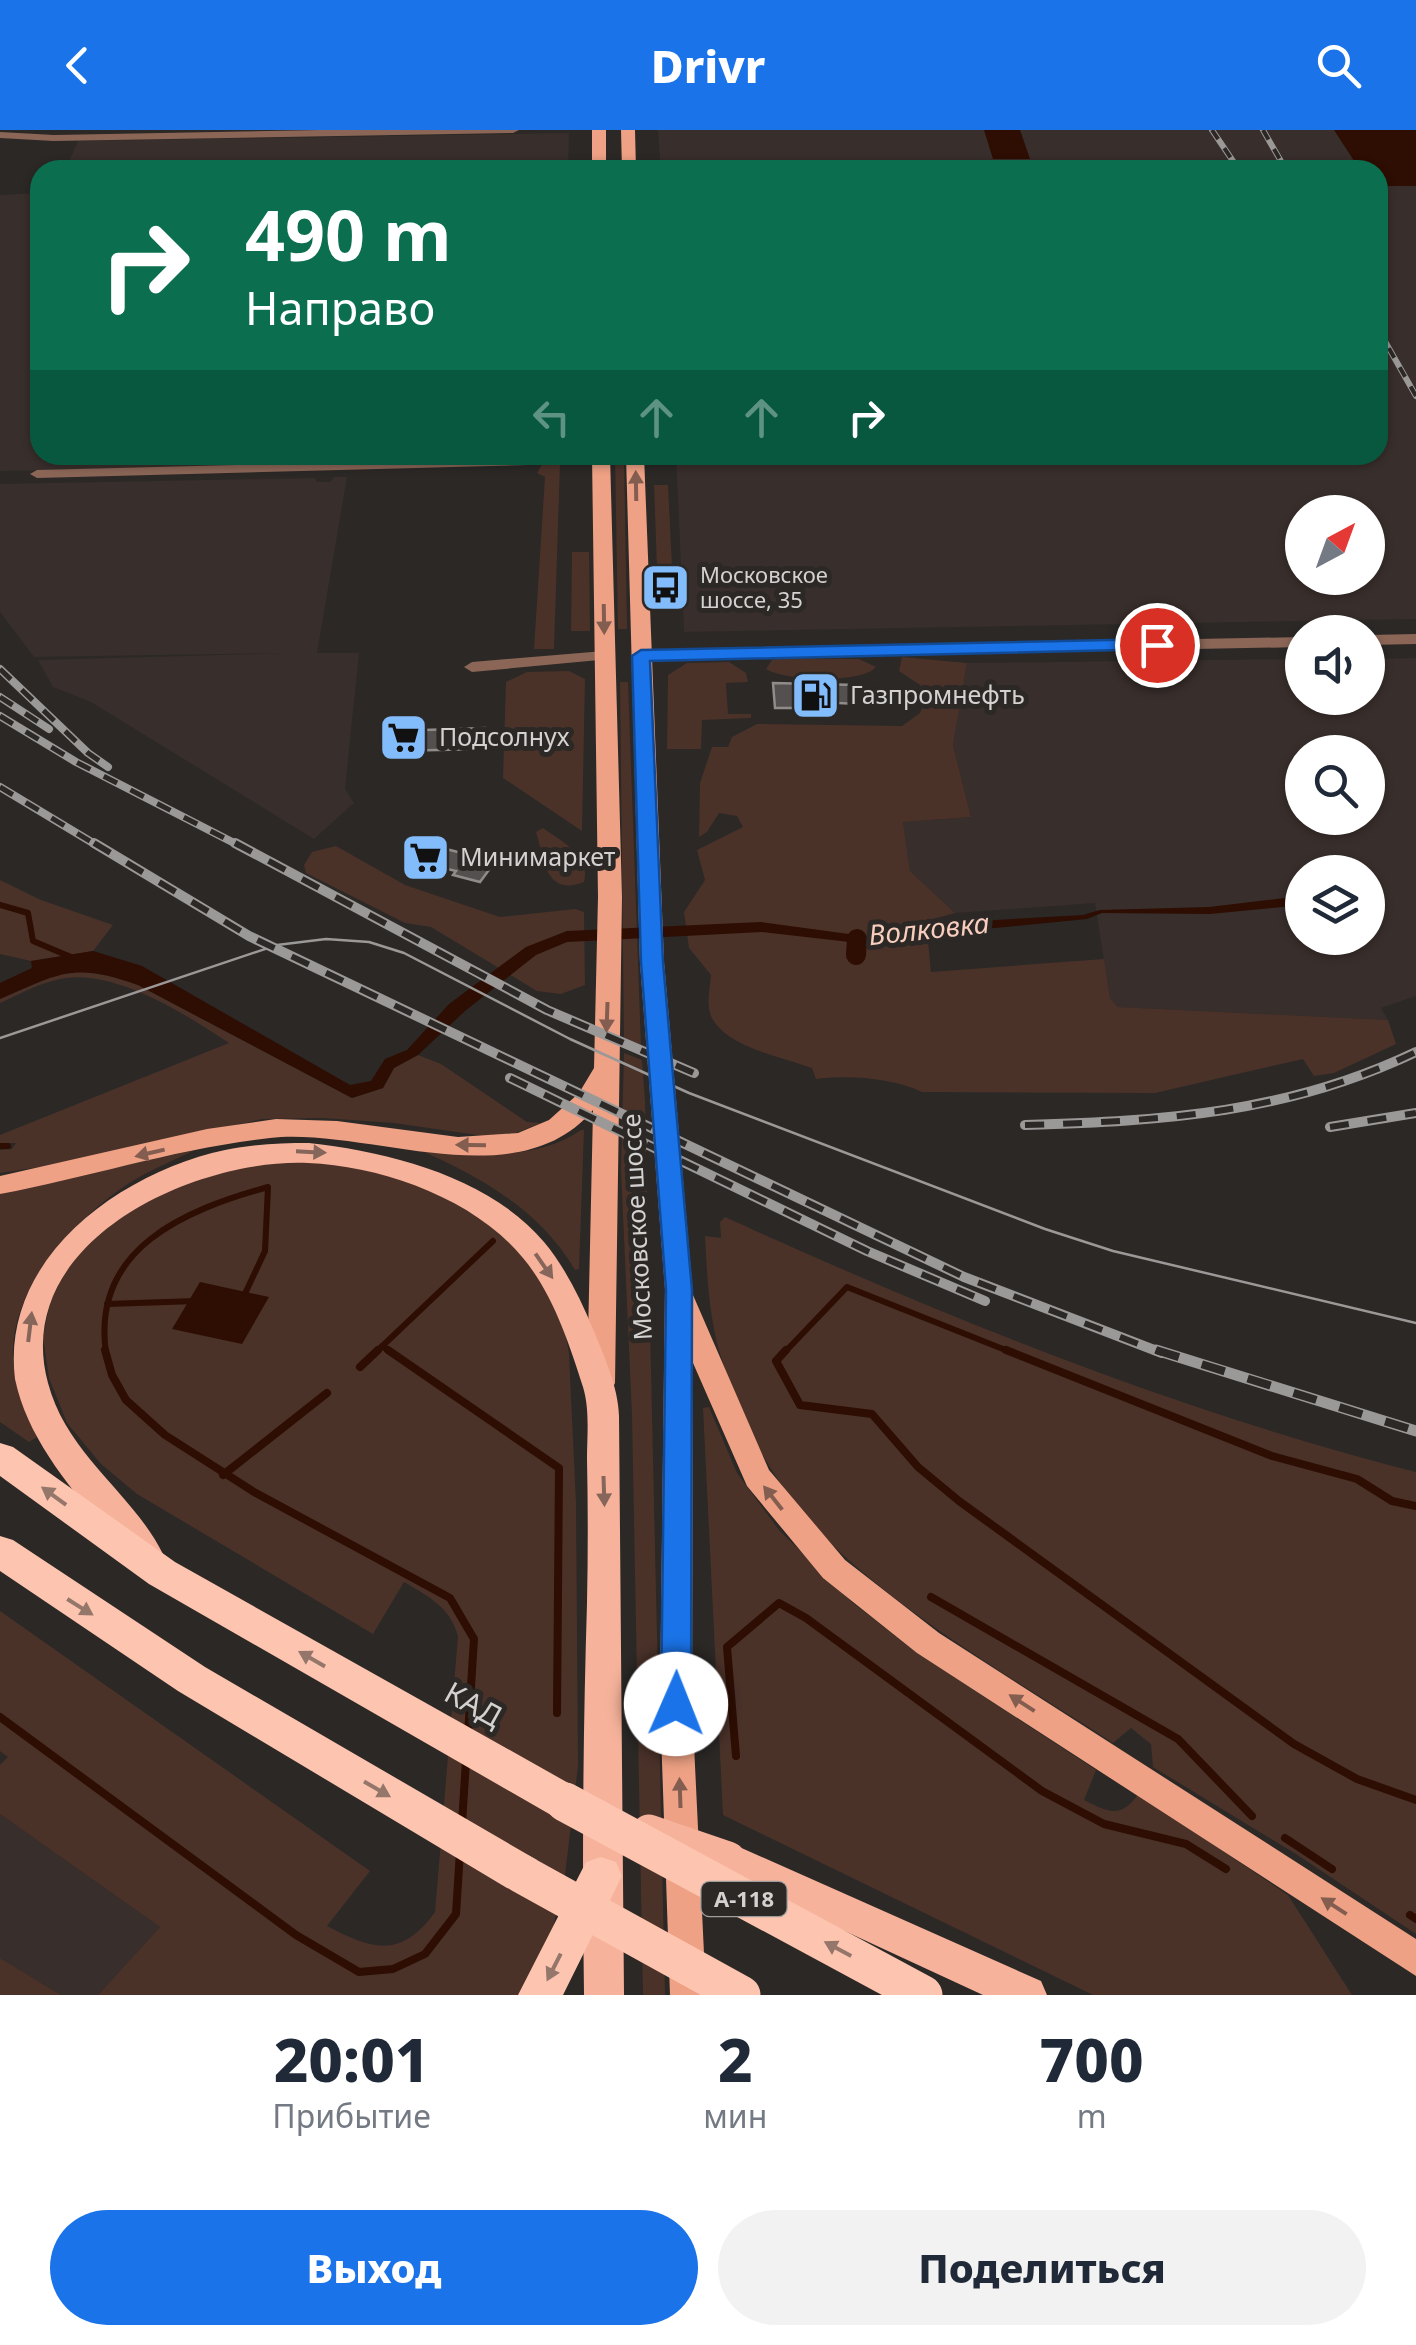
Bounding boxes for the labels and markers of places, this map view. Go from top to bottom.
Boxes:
place label: Московское шоссе, 35 [700,559,828,614]
bus stop icon: Московское шоссе, 35 [639,562,691,614]
pin [1115,603,1200,688]
fuel station icon: Газпромнефть [789,669,841,721]
place label: Газпромнефть [850,677,1025,711]
supermarket icon: Подсолнух [378,711,430,763]
place label: Подсолнух [439,719,570,753]
supermarket icon: Минимаркет [399,831,451,883]
place label: Минимаркет [460,839,616,873]

